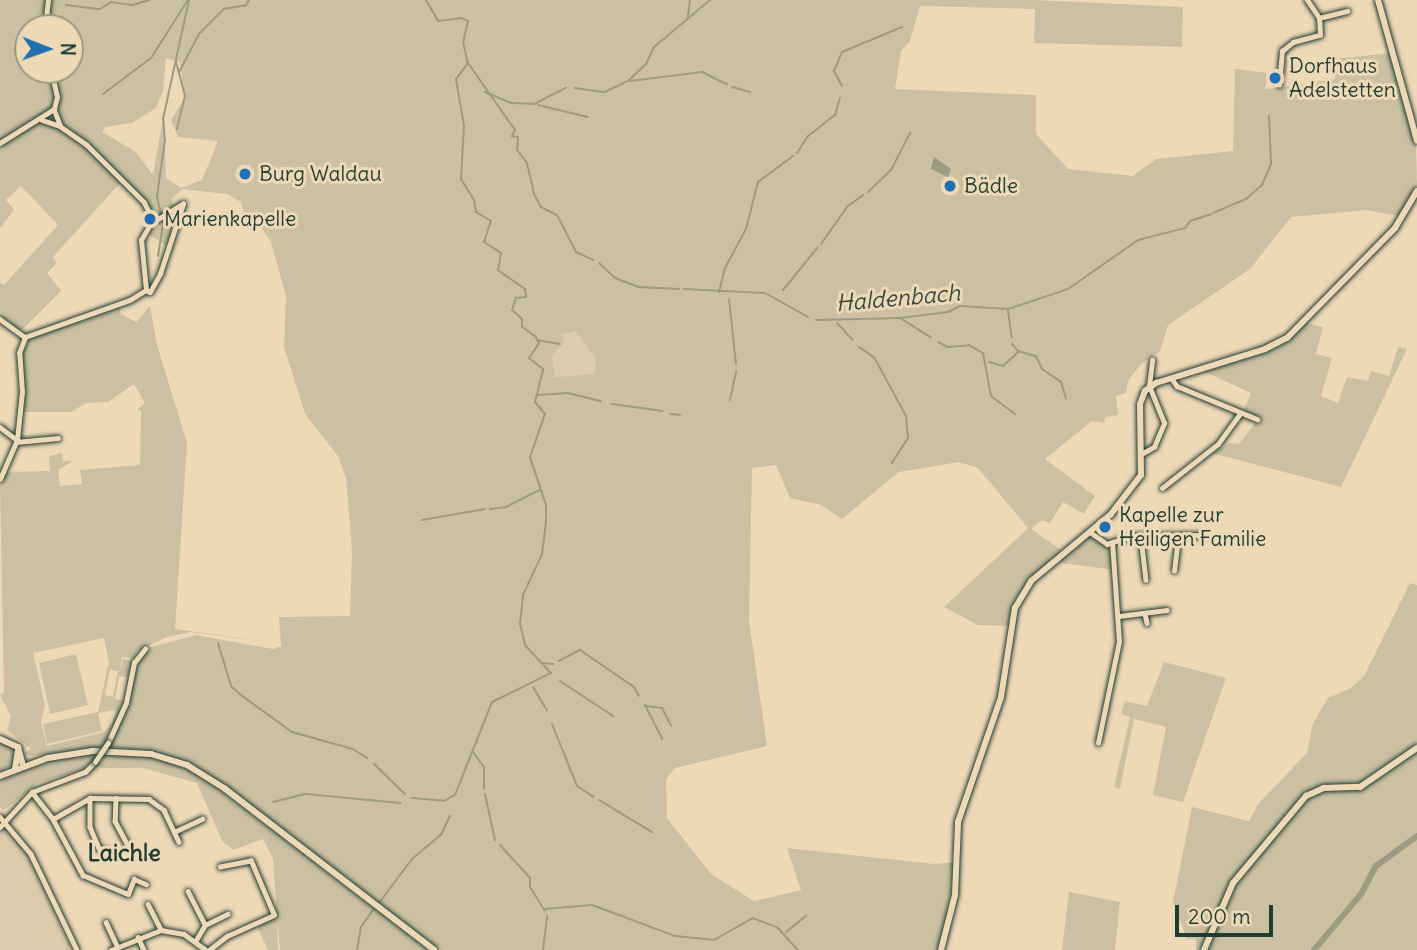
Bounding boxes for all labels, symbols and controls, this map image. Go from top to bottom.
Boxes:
north arrow [14,14,84,84]
text: N [56,43,80,56]
place label: Dorfhaus Adelstetten [1289,53,1396,103]
marker: Dorfhaus Adelstetten [1267,70,1283,86]
place label: Burg Waldau [259,161,382,187]
marker: Burg Waldau [237,166,253,182]
place label: Bädle [964,173,1018,199]
marker: Bädle [942,178,958,194]
place label: Marienkapelle [164,206,296,232]
marker: Marienkapelle [142,211,158,227]
water label: Haldenbach [835,279,961,317]
place label: Kapelle zur Heiligen Familie [1119,502,1266,552]
marker: Kapelle zur Heiligen Familie [1097,519,1113,535]
district label: Laichle [87,839,161,867]
scale bar [1179,890,1277,934]
text: 200 m [1188,903,1251,930]

